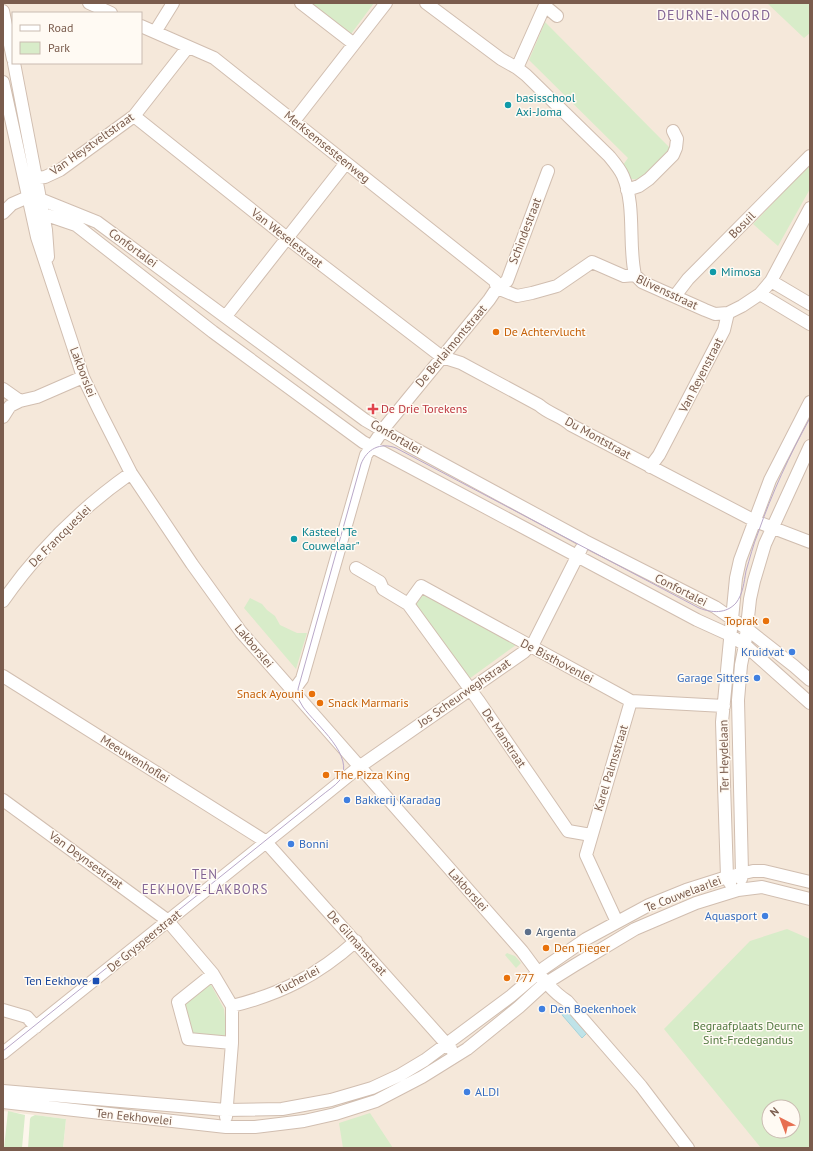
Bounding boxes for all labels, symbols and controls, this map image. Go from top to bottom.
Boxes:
district label: DEURNE-NOORD [657,6,771,24]
legend [12,12,142,64]
text: Road [48,20,73,35]
text: Park [48,40,70,55]
place label: basisschool Axi-Joma [516,90,576,119]
marker: basisschool Axi-Joma [503,100,513,110]
street label: Merksemsesteenweg [281,107,373,186]
street label: Van Heystveltstraat [46,109,137,179]
street label: Schindestraat [505,196,544,266]
street label: Van Weselestraat [248,204,326,270]
street label: Bosuil [725,208,758,241]
street label: Confortalei [106,225,161,270]
place label: Mimosa [721,264,761,279]
marker: Mimosa [708,267,718,277]
street label: Blivensstraat [634,271,700,312]
street label: De Berlaimontstraat [412,301,489,390]
place label: De Achtervlucht [504,324,586,339]
marker: De Achtervlucht [491,327,501,337]
street label: Van Reyenstraat [675,335,726,415]
street label: Lakborslei [67,345,100,399]
place label: De Drie Torekens [381,401,467,416]
marker: De Drie Torekens [368,404,378,414]
street label: Du Montstraat [563,413,634,462]
street label: Confortalei [368,416,425,457]
street label: De Francqueslei [25,501,94,570]
place label: Kasteel "Te Couwelaar" [302,524,360,553]
marker: Kasteel "Te Couwelaar" [289,534,299,544]
street label: Confortalei [652,570,710,609]
place label: Toprak [724,613,758,628]
marker: Toprak [761,616,771,626]
street label: Lakborslei [232,621,277,671]
street label: De Bisthovenlei [518,635,596,686]
place label: Kruidvat [741,644,784,659]
marker: Kruidvat [787,647,797,657]
street label: Jos Scheurweghstraat [414,655,513,731]
place label: Garage Sitters [677,670,749,685]
marker: Garage Sitters [752,673,762,683]
place label: Snack Ayouni [237,686,304,701]
marker: Snack Ayouni [307,689,317,699]
place label: Snack Marmaris [328,695,408,710]
marker: Snack Marmaris [315,698,325,708]
street label: De Manstraat [479,705,530,770]
street label: Ter Heydelaan [715,720,732,792]
street label: Karel Palmsstraat [590,723,631,813]
street label: Meeuwenhoflei [98,731,173,786]
place label: The Pizza King [334,767,410,782]
marker: The Pizza King [321,770,331,780]
place label: Bakkerij Karadag [355,792,441,807]
marker: Bakkerij Karadag [342,795,352,805]
street label: Van Deynsestraat [45,827,126,892]
place label: Bonni [299,836,329,851]
marker: Bonni [286,839,296,849]
street label: Lakborslei [445,865,492,914]
district label: TEN EEKHOVE-LAKBORS [142,866,268,898]
street label: Te Couwelaarlei [642,872,723,915]
street label: De Gryspeerstraat [104,906,184,975]
street label: De Gilmanstraat [324,907,391,978]
place label: Aquasport [705,908,757,923]
marker: Aquasport [760,911,770,921]
place label: Argenta [536,924,576,939]
marker: Argenta [523,927,533,937]
place label: Den Tieger [554,940,610,955]
marker: Den Tieger [541,943,551,953]
street label: Tucherlei [274,962,322,997]
place label: 777 [515,970,535,985]
place label: Ten Eekhove [24,973,88,988]
marker: 777 [502,973,512,983]
marker: Ten Eekhove [91,976,101,986]
place label: Den Boekenhoek [550,1001,637,1016]
marker: Den Boekenhoek [537,1004,547,1014]
park label: Begraafplaats Deurne Sint-Fredegandus [693,1018,803,1047]
place label: ALDI [475,1084,500,1099]
marker: ALDI [462,1087,472,1097]
north arrow [761,1099,801,1139]
text: N [767,1104,782,1119]
street label: Ten Eekhovelei [95,1105,173,1128]

